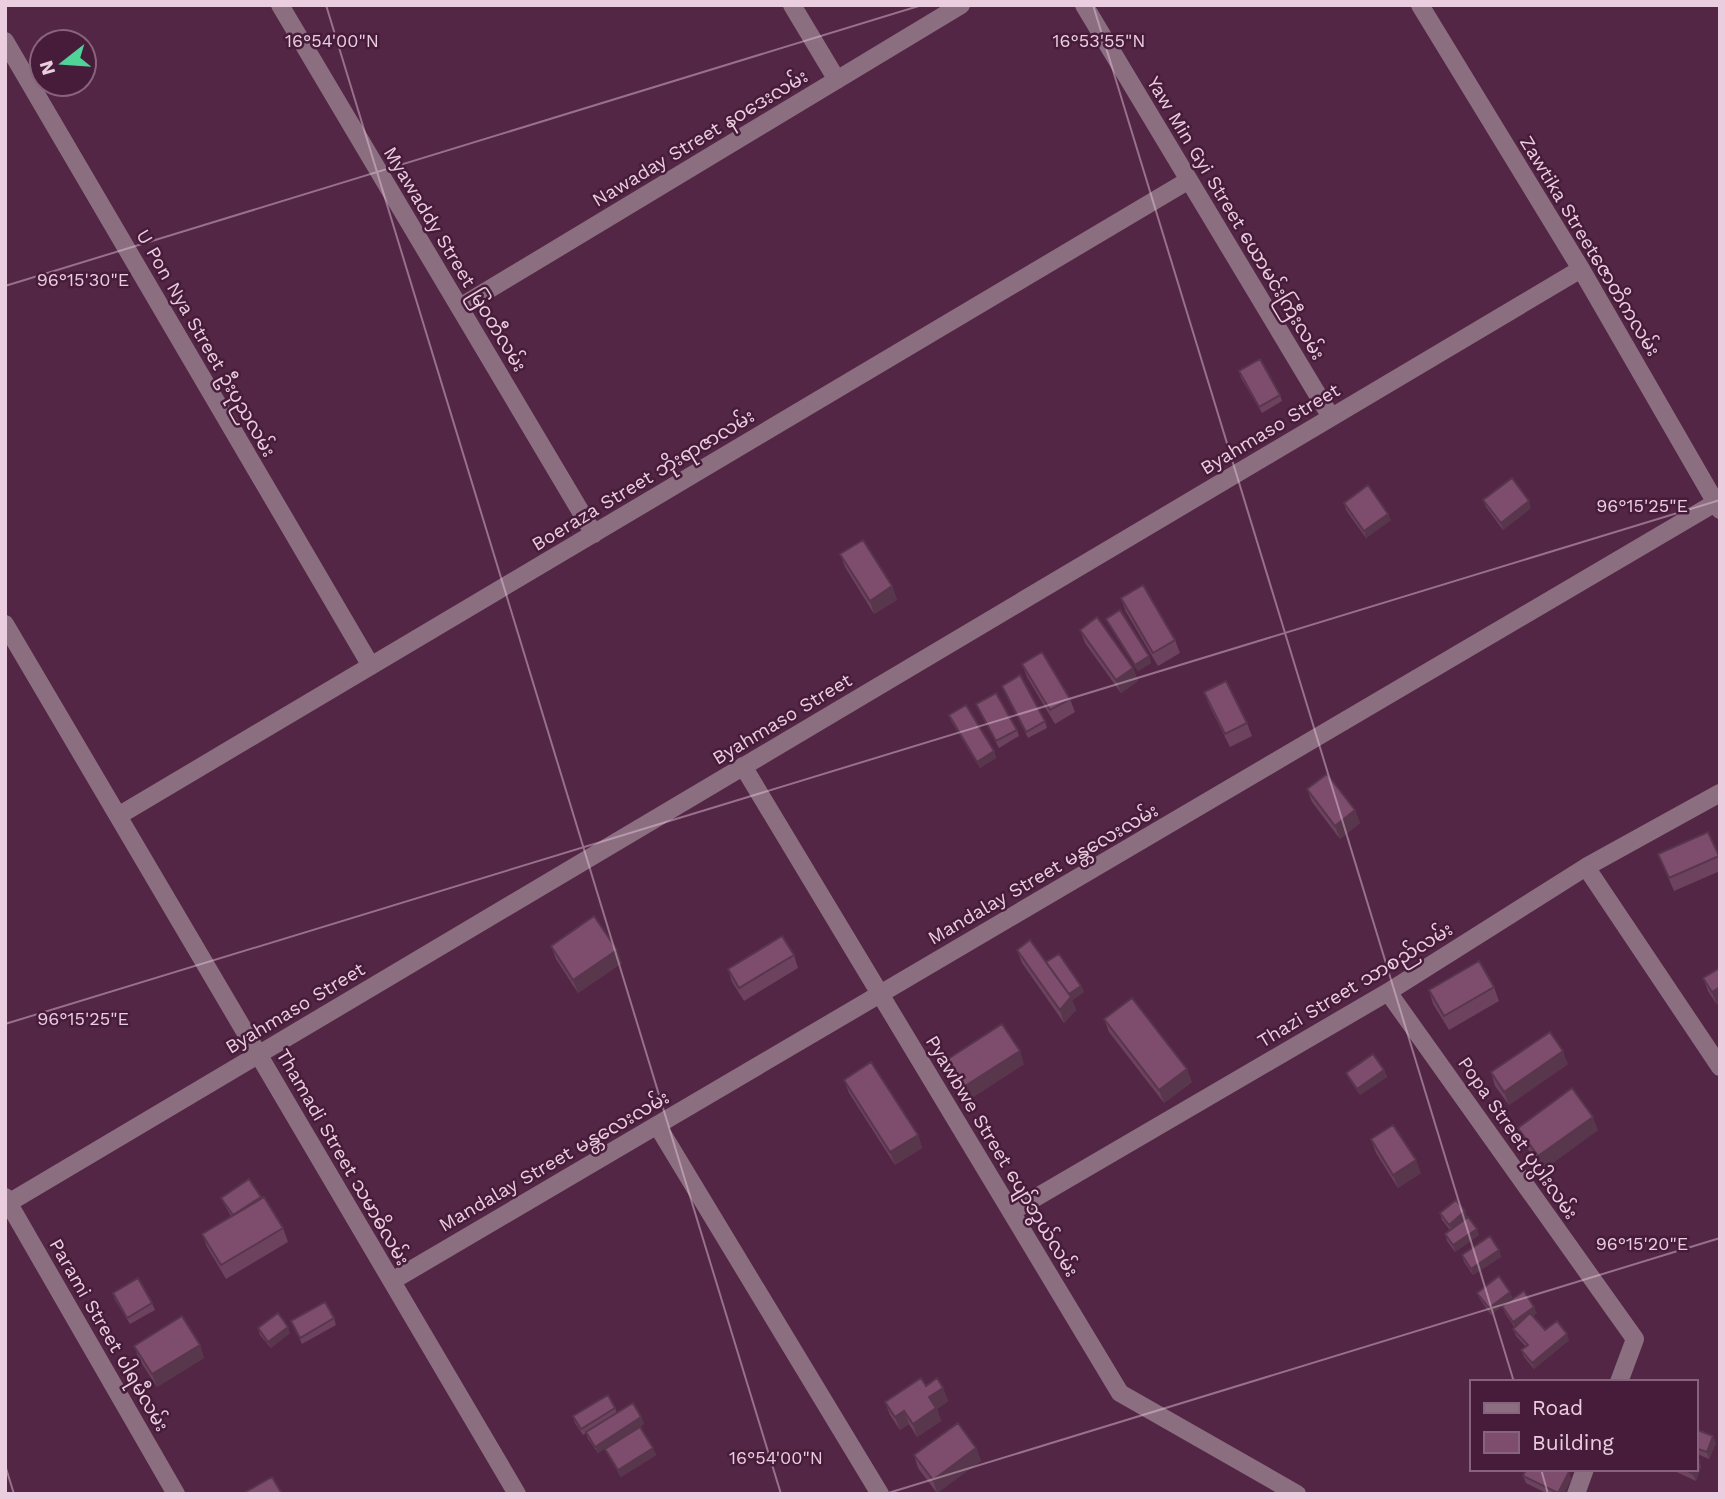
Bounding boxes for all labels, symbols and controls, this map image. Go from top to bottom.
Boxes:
north arrow [28,28,98,98]
text: 16°54'00"N [285,30,379,51]
text: 16°53'55"N [1053,30,1145,51]
text: N [34,58,60,78]
street label: Nawaday Street နဝဒေးလမ်း [587,62,814,215]
street label: Yaw Min Gyi Street ယောမင်းကြီးလမ်း [1139,71,1333,366]
street label: Zawtika Streetဇောတိကလမ်း [1515,130,1668,360]
street label: Myawaddy Street မြဝတီလမ်း [375,141,534,378]
street label: U Pon Nya Street ဦးပုညလမ်း [127,224,283,463]
text: 96°15'30"E [37,269,129,290]
street label: Byahmaso Street [1196,378,1344,480]
street label: Boeraza Street ဘိုးရာဇာလမ်း [526,402,761,560]
text: 96°15'25"E [1596,495,1688,516]
street label: Byahmaso Street [708,668,856,770]
street label: Mandalay Street မန္တလေးလမ်း [922,796,1164,953]
street label: Thazi Street သာစည်လမ်း [1252,915,1459,1056]
street label: Byahmaso Street [221,957,369,1059]
text: 96°15'25"E [37,1008,129,1029]
street label: Pyawbwe Street ပျော်ဘွယ်လမ်း [917,1030,1086,1283]
street label: Thamadi Street သမာဓိလမ်း [272,1043,417,1269]
street label: Popa Street ပုပ္ပါးလမ်း [1449,1050,1585,1227]
street label: Mandalay Street မန္တလေးလမ်း [433,1083,675,1240]
street label: Parami Street ပါရမီလမ်း [41,1233,176,1437]
text: 96°15'20"E [1596,1233,1688,1254]
legend [1470,1380,1697,1471]
text: Road [1532,1395,1583,1420]
text: Building [1532,1430,1614,1455]
text: 16°54'00"N [729,1447,823,1468]

